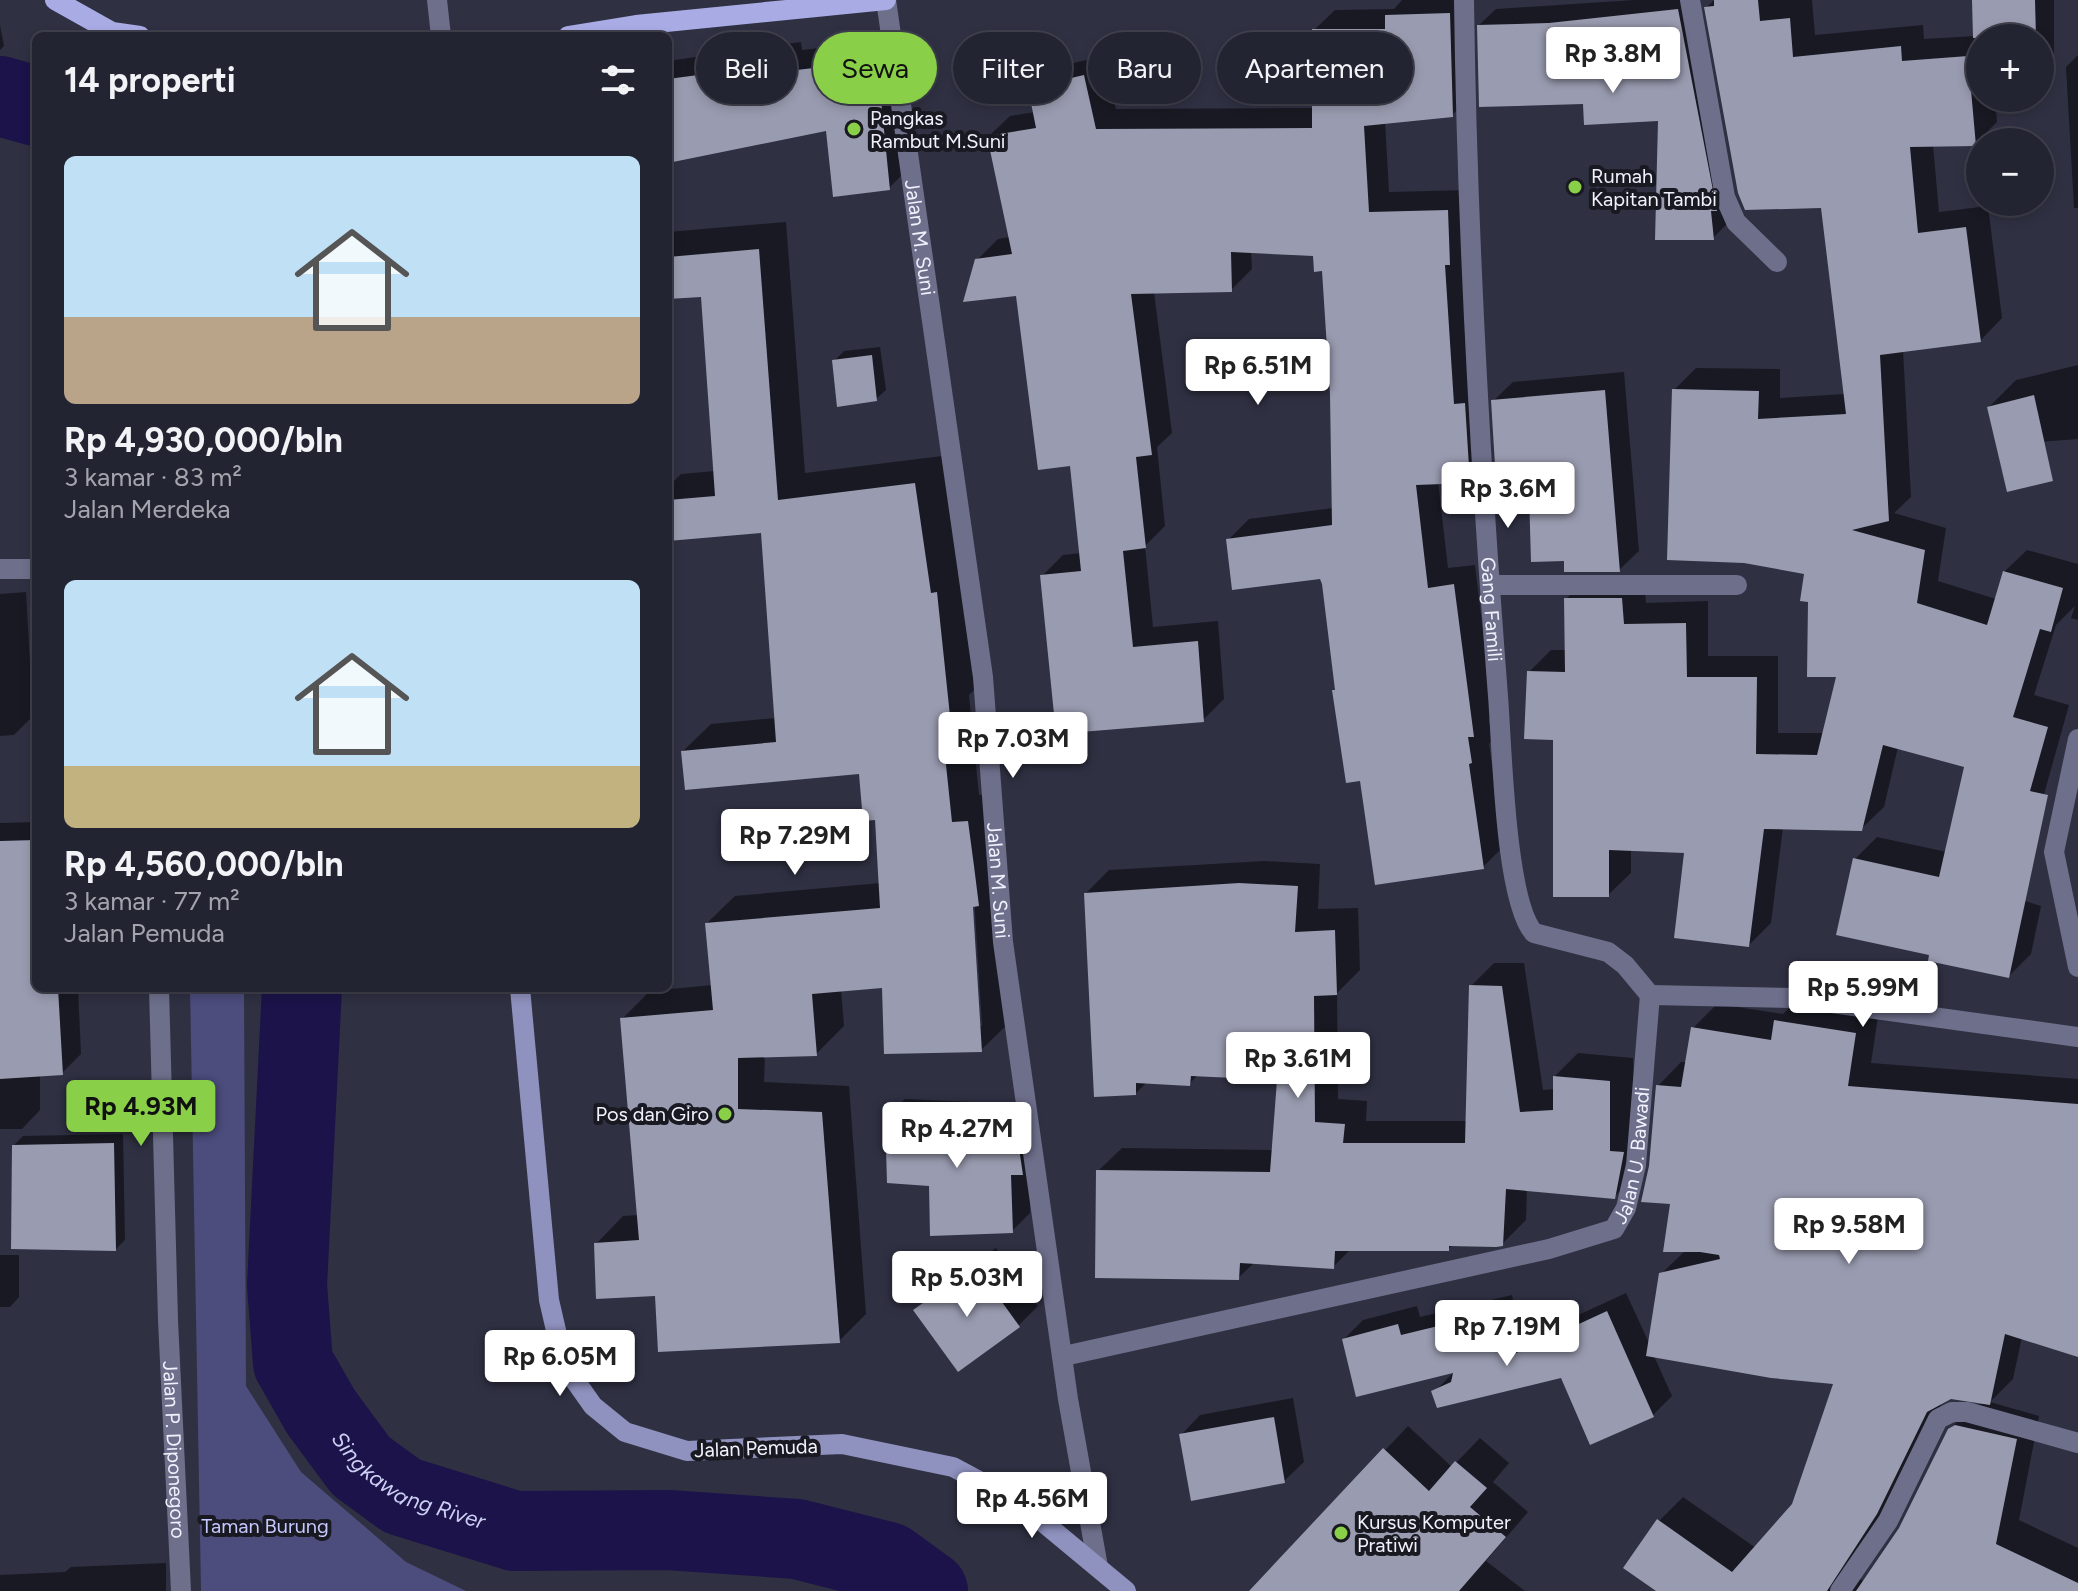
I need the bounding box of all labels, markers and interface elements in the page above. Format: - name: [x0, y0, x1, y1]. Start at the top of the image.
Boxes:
- map controls: [1966, 24, 2054, 216]
- button: +: [1966, 24, 2054, 112]
- pin: Rp 3.8M: [1539, 27, 1687, 95]
- chip: Beli: [696, 32, 797, 104]
- chip: Sewa: [813, 32, 937, 104]
- chip: Filter: [953, 32, 1072, 104]
- chip: Baru: [1088, 32, 1201, 104]
- chip: Apartemen: [1217, 32, 1413, 104]
- text: Rp 3.8M: [1564, 37, 1662, 69]
- icon: filters: [596, 58, 640, 102]
- text: 14 properti: [64, 60, 236, 101]
- place label: Pangkas Rambut M.Suni: [870, 106, 1005, 153]
- marker: Pangkas Rambut M.Suni: [845, 120, 863, 138]
- button: −: [1966, 128, 2054, 216]
- place label: Rumah Kapitan Tambi: [1591, 164, 1717, 211]
- street label: Jalan M. Suni: [900, 178, 940, 297]
- marker: Rumah Kapitan Tambi: [1566, 178, 1584, 196]
- icon: home: [280, 208, 424, 352]
- pin: Rp 6.51M: [1175, 339, 1341, 407]
- text: Rp 6.51M: [1204, 349, 1312, 381]
- text: Rp 4,930,000/bln: [64, 420, 343, 461]
- text: 3 kamar · 83 m²: [64, 461, 242, 493]
- pin: Rp 3.6M: [1434, 462, 1582, 530]
- text: Rp 3.6M: [1460, 472, 1556, 504]
- text: Jalan Merdeka: [64, 493, 231, 525]
- street label: Gang Famili: [1476, 556, 1507, 662]
- icon: home: [280, 632, 424, 776]
- pin: Rp 7.03M: [930, 712, 1096, 780]
- text: Rp 7.03M: [956, 722, 1070, 754]
- pin: Rp 7.29M: [712, 809, 878, 877]
- text: Rp 7.29M: [739, 819, 851, 851]
- street label: Jalan M. Suni: [982, 821, 1015, 940]
- text: Rp 4,560,000/bln: [64, 844, 344, 885]
- text: 3 kamar · 77 m²: [64, 885, 240, 917]
- text: Jalan Pemuda: [64, 917, 225, 949]
- pin: Rp 5.99M: [1780, 961, 1946, 1029]
- text: Rp 5.99M: [1807, 971, 1919, 1003]
- pin: Rp 3.61M: [1215, 1032, 1381, 1100]
- text: Rp 3.61M: [1244, 1042, 1352, 1074]
- pin: Rp 4.93M: [58, 1080, 224, 1148]
- street label: Jalan U. Bawadi: [1608, 1086, 1654, 1228]
- text: Rp 4.93M: [84, 1090, 198, 1122]
- place label: Pos dan Giro: [596, 1102, 709, 1126]
- pin: Rp 4.27M: [874, 1102, 1040, 1170]
- marker: Pos dan Giro: [716, 1105, 734, 1123]
- text: Rp 4.27M: [900, 1112, 1014, 1144]
- pin: Rp 9.58M: [1766, 1198, 1932, 1266]
- text: Rp 9.58M: [1792, 1208, 1906, 1240]
- pin: Rp 5.03M: [884, 1251, 1050, 1319]
- text: Rp 5.03M: [910, 1261, 1024, 1293]
- pin: Rp 7.19M: [1424, 1300, 1590, 1368]
- text: Rp 7.19M: [1453, 1310, 1561, 1342]
- pin: Rp 6.05M: [477, 1330, 643, 1398]
- text: Rp 6.05M: [503, 1340, 617, 1372]
- street label: Jalan P. Diponegoro: [158, 1360, 190, 1539]
- water label: Singkawang River: [326, 1426, 490, 1535]
- street label: Jalan Pemuda: [694, 1434, 818, 1462]
- pin: Rp 4.56M: [949, 1472, 1115, 1540]
- text: Rp 4.56M: [975, 1482, 1089, 1514]
- place label: Kursus Komputer Pratiwi: [1357, 1510, 1511, 1557]
- park label: Taman Burung: [201, 1514, 329, 1538]
- marker: Kursus Komputer Pratiwi: [1332, 1524, 1350, 1542]

